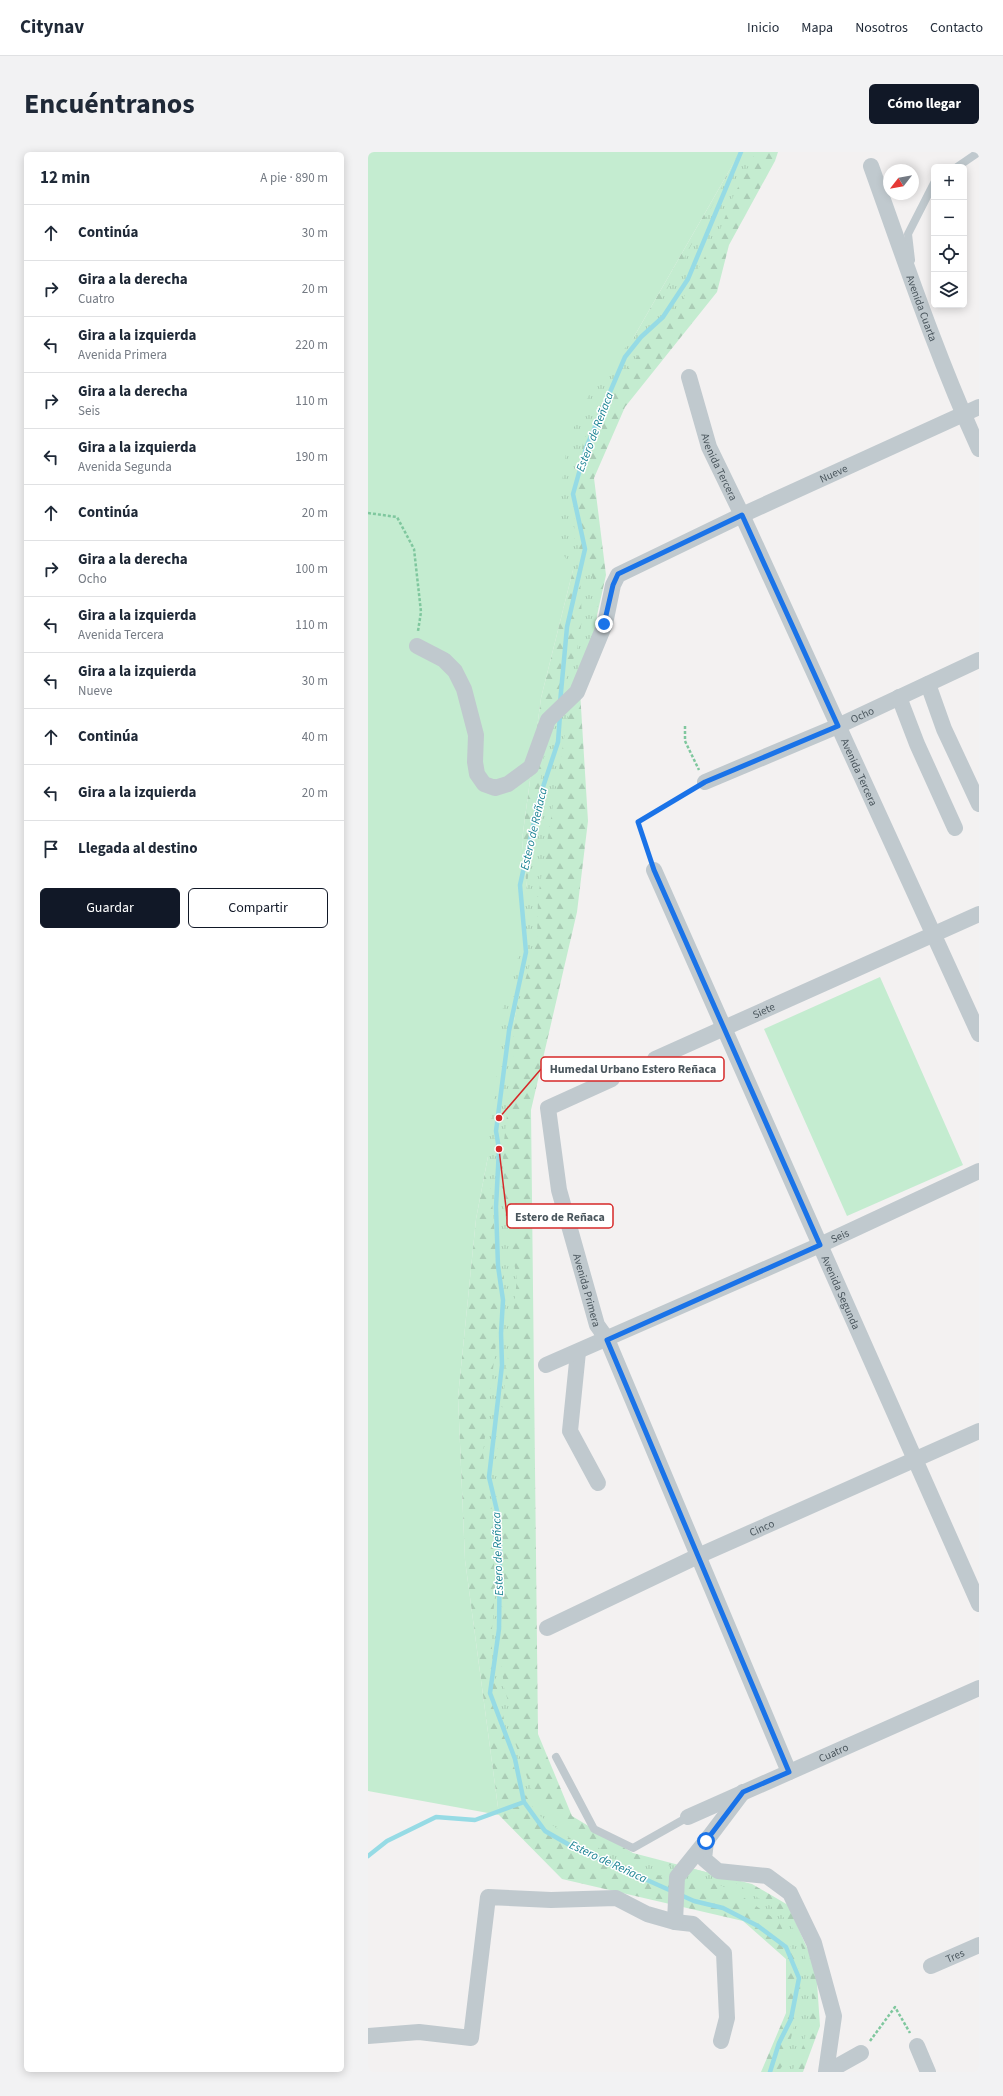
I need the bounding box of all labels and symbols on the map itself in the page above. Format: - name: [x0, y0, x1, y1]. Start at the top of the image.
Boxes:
- north arrow: [883, 164, 919, 200]
- street label: Avenida Cuarta: [903, 273, 941, 343]
- water label: Estero de Reñaca: [572, 389, 618, 474]
- street label: Avenida Tercera: [698, 431, 741, 503]
- street label: Nueve: [817, 460, 850, 486]
- route end: [595, 615, 613, 633]
- street label: Ocho: [848, 703, 876, 727]
- street label: Avenida Tercera: [837, 736, 881, 808]
- water label: Estero de Reñaca: [516, 786, 552, 872]
- street label: Siete: [750, 999, 778, 1022]
- callout: Humedal Urbano Estero Reñaca: [541, 1057, 724, 1081]
- text: Humedal Urbano Estero Reñaca: [550, 1061, 716, 1078]
- callout: Estero de Reñaca: [507, 1204, 613, 1228]
- text: Estero de Reñaca: [515, 1209, 605, 1226]
- street label: Seis: [828, 1225, 852, 1247]
- street label: Avenida Primera: [570, 1252, 605, 1329]
- street label: Avenida Segunda: [818, 1253, 864, 1332]
- water label: Estero de Reñaca: [488, 1511, 508, 1596]
- street label: Cinco: [747, 1516, 777, 1540]
- street label: Cuatro: [816, 1739, 851, 1766]
- route start: [697, 1832, 715, 1850]
- water label: Estero de Reñaca: [566, 1837, 650, 1888]
- street label: Tres: [943, 1945, 967, 1966]

